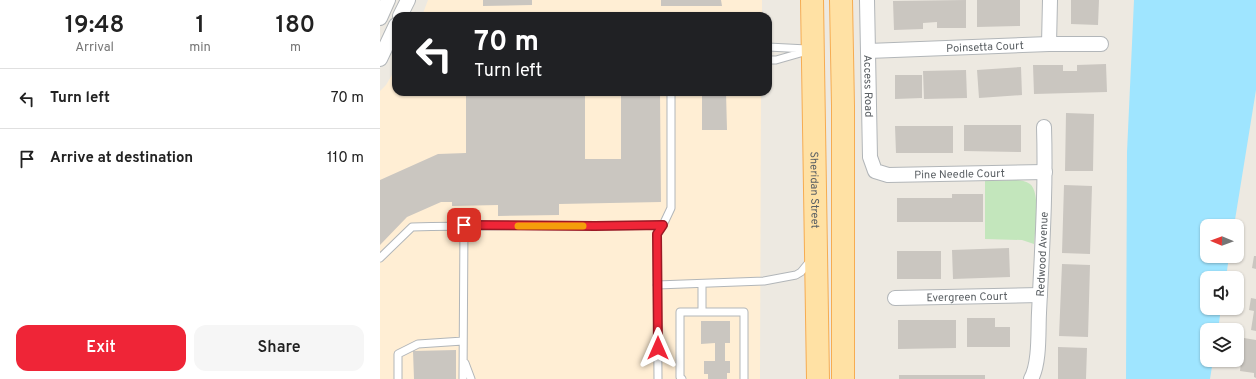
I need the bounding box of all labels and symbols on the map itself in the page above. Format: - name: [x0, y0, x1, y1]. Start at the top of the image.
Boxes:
- street label: Poinsetta Court: [946, 39, 1024, 56]
- street label: Access Road: [860, 54, 875, 118]
- street label: Sheridan Street: [806, 151, 822, 229]
- street label: Pine Needle Court: [914, 167, 1005, 182]
- pin: [447, 208, 481, 242]
- street label: Redwood Avenue: [1034, 211, 1052, 297]
- north arrow: [1200, 219, 1244, 263]
- street label: Evergreen Court: [926, 290, 1008, 305]
- position arrow: [637, 327, 679, 369]

